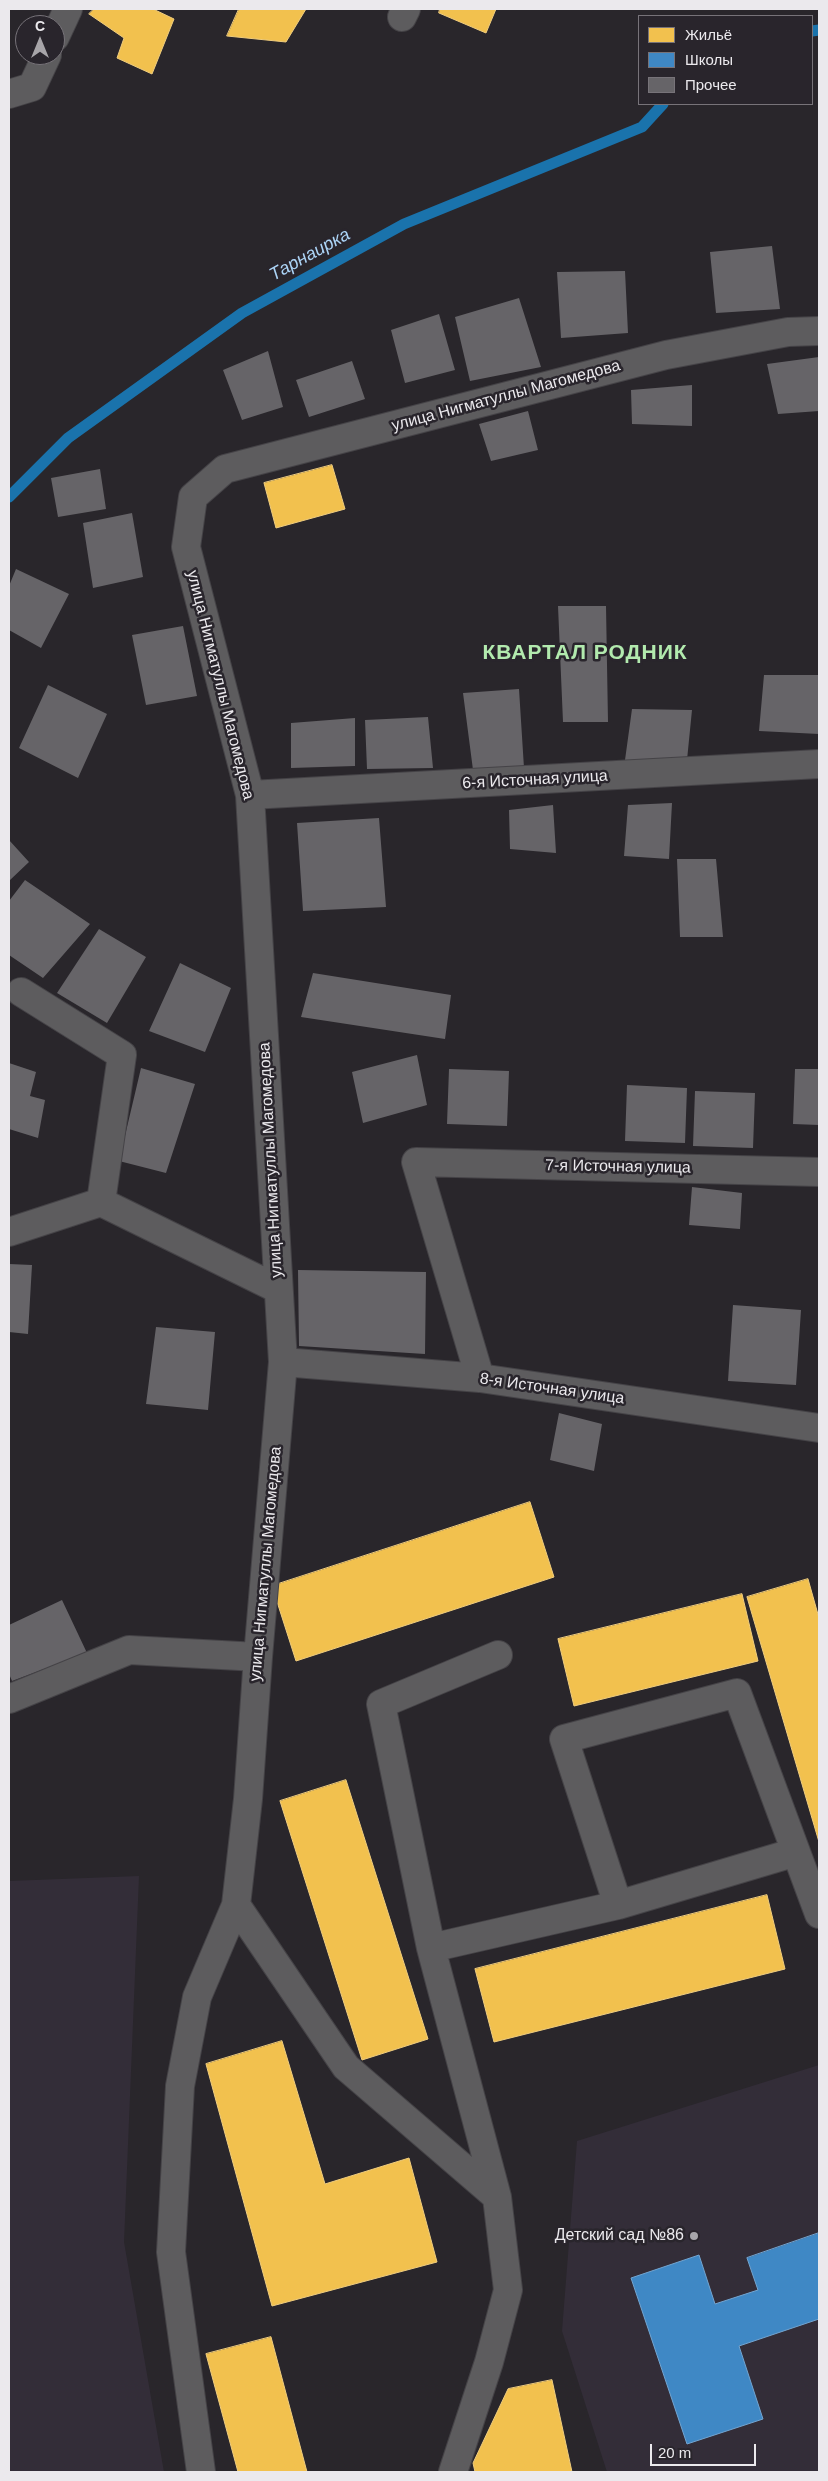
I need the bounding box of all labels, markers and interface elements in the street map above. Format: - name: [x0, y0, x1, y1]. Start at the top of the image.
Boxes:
- north arrow: [15, 15, 65, 65]
- legend: [638, 15, 813, 105]
- text: С: [35, 18, 45, 34]
- text: Жильё: [685, 26, 732, 43]
- text: Школы: [685, 51, 733, 68]
- text: Прочее: [685, 76, 737, 93]
- water label: Тарнаирка: [266, 224, 354, 286]
- street label: улица Нигматуллы Магомедова: [390, 356, 622, 436]
- street label: улица Нигматуллы Магомедова: [182, 568, 258, 802]
- district label: КВАРТАЛ РОДНИК: [481, 640, 689, 666]
- street label: 6-я Источная улица: [462, 767, 608, 793]
- street label: улица Нигматуллы Магомедова: [255, 1042, 287, 1278]
- street label: 7-я Источная улица: [545, 1156, 691, 1178]
- street label: 8-я Источная улица: [479, 1369, 625, 1409]
- street label: улица Нигматуллы Магомедова: [246, 1446, 286, 1682]
- place label: Детский сад №86: [555, 2226, 684, 2246]
- marker: Детский сад №86: [688, 2230, 700, 2242]
- scale bar: [653, 2434, 759, 2466]
- text: 20 m: [658, 2444, 691, 2461]

